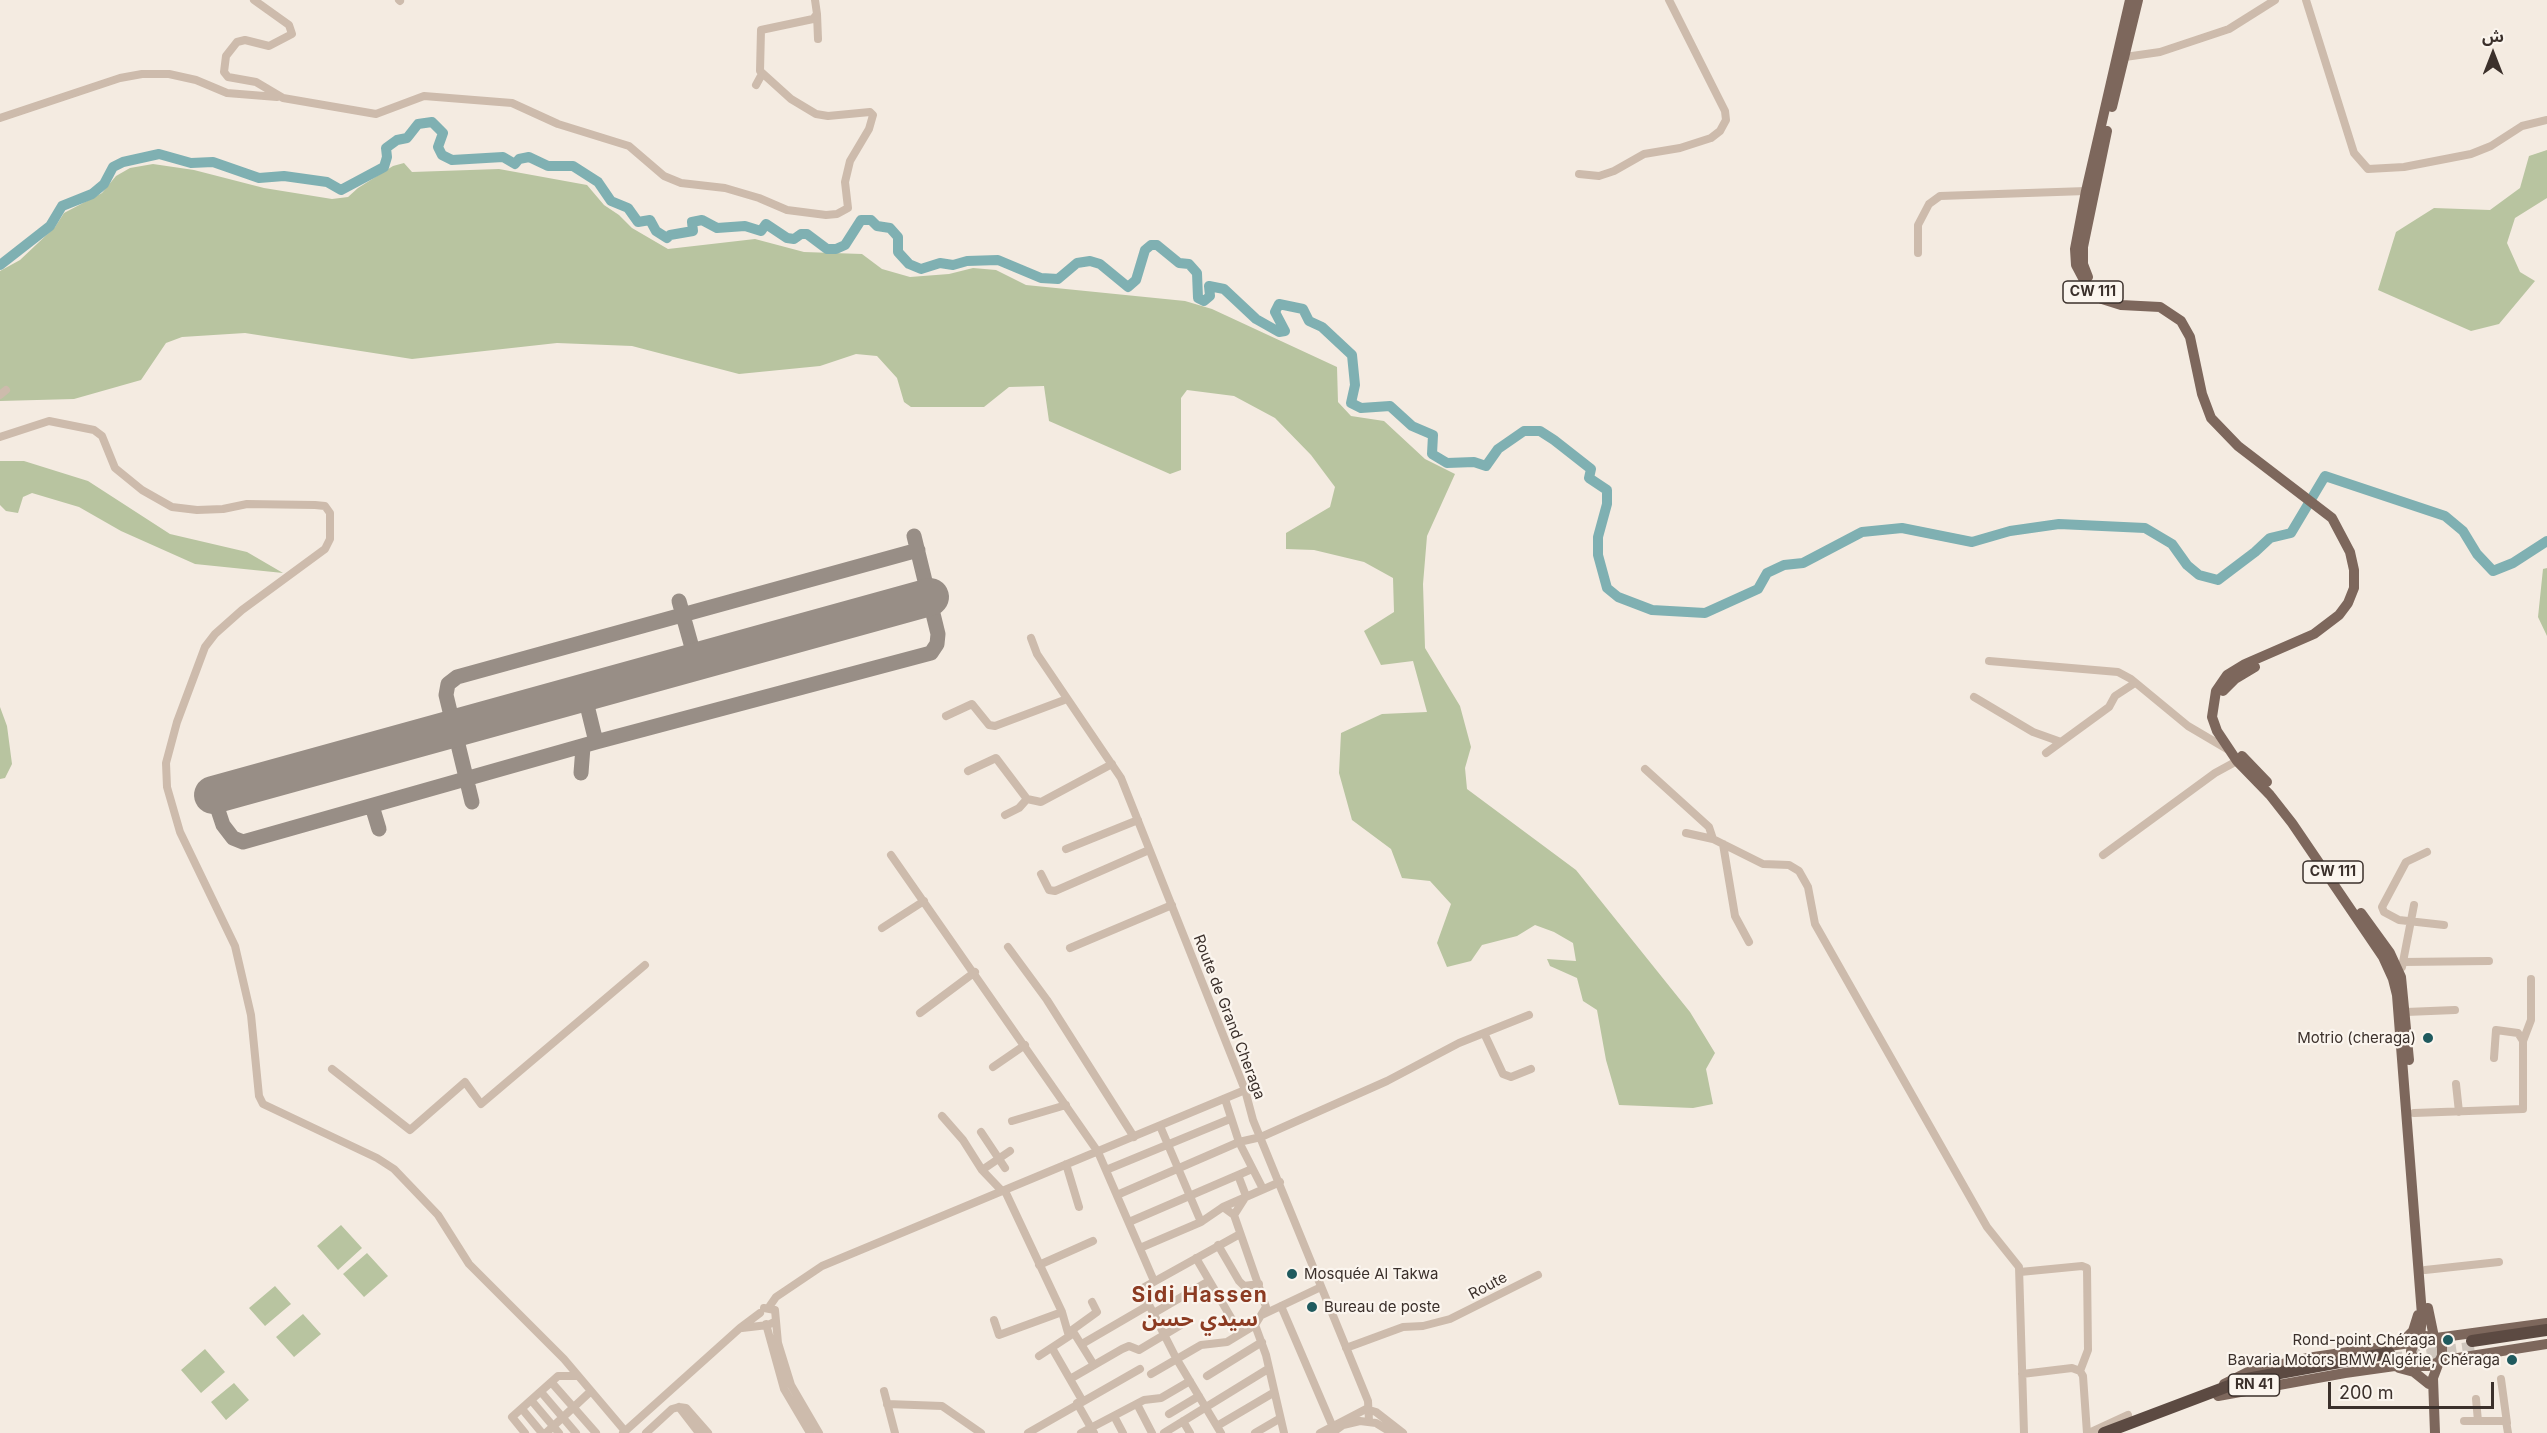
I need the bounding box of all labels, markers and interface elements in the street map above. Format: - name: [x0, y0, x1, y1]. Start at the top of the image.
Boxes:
- north arrow: [2463, 24, 2523, 84]
- text: ش: [2482, 26, 2504, 46]
- road number: CW 111: [2063, 281, 2123, 303]
- road number: CW 111: [2303, 861, 2363, 883]
- street label: Route de Grand Cheraga: [1189, 932, 1269, 1102]
- place label: Motrio (cheraga): [2297, 1029, 2416, 1047]
- marker: Motrio (cheraga): [2421, 1031, 2435, 1045]
- place label: Mosquée Al Takwa: [1304, 1265, 1438, 1283]
- marker: Mosquée Al Takwa: [1285, 1267, 1299, 1281]
- street label: Route: [1466, 1268, 1510, 1304]
- district label: Sidi Hassen سيدي حسن: [1132, 1283, 1268, 1333]
- place label: Bureau de poste: [1324, 1298, 1440, 1316]
- marker: Bureau de poste: [1305, 1300, 1319, 1314]
- place label: Rond-point Chéraga: [2293, 1331, 2436, 1349]
- marker: Rond-point Chéraga: [2441, 1333, 2455, 1347]
- place label: Bavaria Motors BMW Algérie, Chéraga: [2228, 1351, 2500, 1369]
- marker: Bavaria Motors BMW Algérie, Chéraga: [2505, 1353, 2519, 1367]
- scale bar: [2331, 1370, 2498, 1408]
- road number: RN 41: [2228, 1374, 2280, 1396]
- text: 200 m: [2339, 1382, 2394, 1403]

